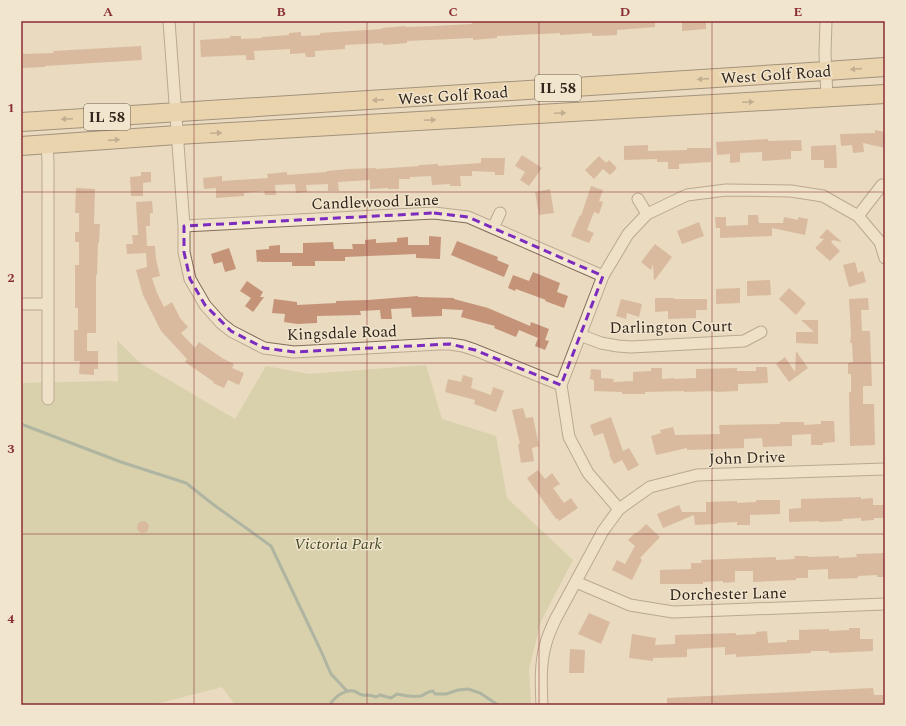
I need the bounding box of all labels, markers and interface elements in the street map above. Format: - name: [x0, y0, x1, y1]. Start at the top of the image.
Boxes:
- text: A: [103, 2, 113, 22]
- text: B: [276, 2, 286, 22]
- text: C: [448, 2, 458, 22]
- text: D: [620, 2, 630, 22]
- text: E: [794, 2, 803, 22]
- street label: West Golf Road: [720, 59, 832, 91]
- one-way arrow: [849, 66, 862, 72]
- road number: IL 58: [535, 75, 581, 101]
- one-way arrow: [697, 76, 709, 83]
- street label: West Golf Road: [397, 80, 509, 112]
- one-way arrow: [372, 96, 384, 103]
- text: 1: [7, 98, 15, 118]
- one-way arrow: [742, 99, 755, 105]
- road number: IL 58: [84, 104, 130, 130]
- one-way arrow: [554, 109, 566, 116]
- one-way arrow: [61, 116, 73, 123]
- one-way arrow: [424, 117, 436, 124]
- one-way arrow: [210, 129, 222, 136]
- one-way arrow: [108, 136, 120, 143]
- street label: Candlewood Lane: [311, 188, 439, 216]
- text: 2: [7, 268, 15, 288]
- street label: Darlington Court: [609, 314, 733, 340]
- street label: Kingsdale Road: [287, 319, 398, 347]
- text: 3: [7, 439, 15, 459]
- street label: John Drive: [708, 445, 786, 471]
- park label: Victoria Park: [294, 532, 382, 556]
- street label: Dorchester Lane: [669, 581, 787, 607]
- text: 4: [7, 609, 15, 629]

